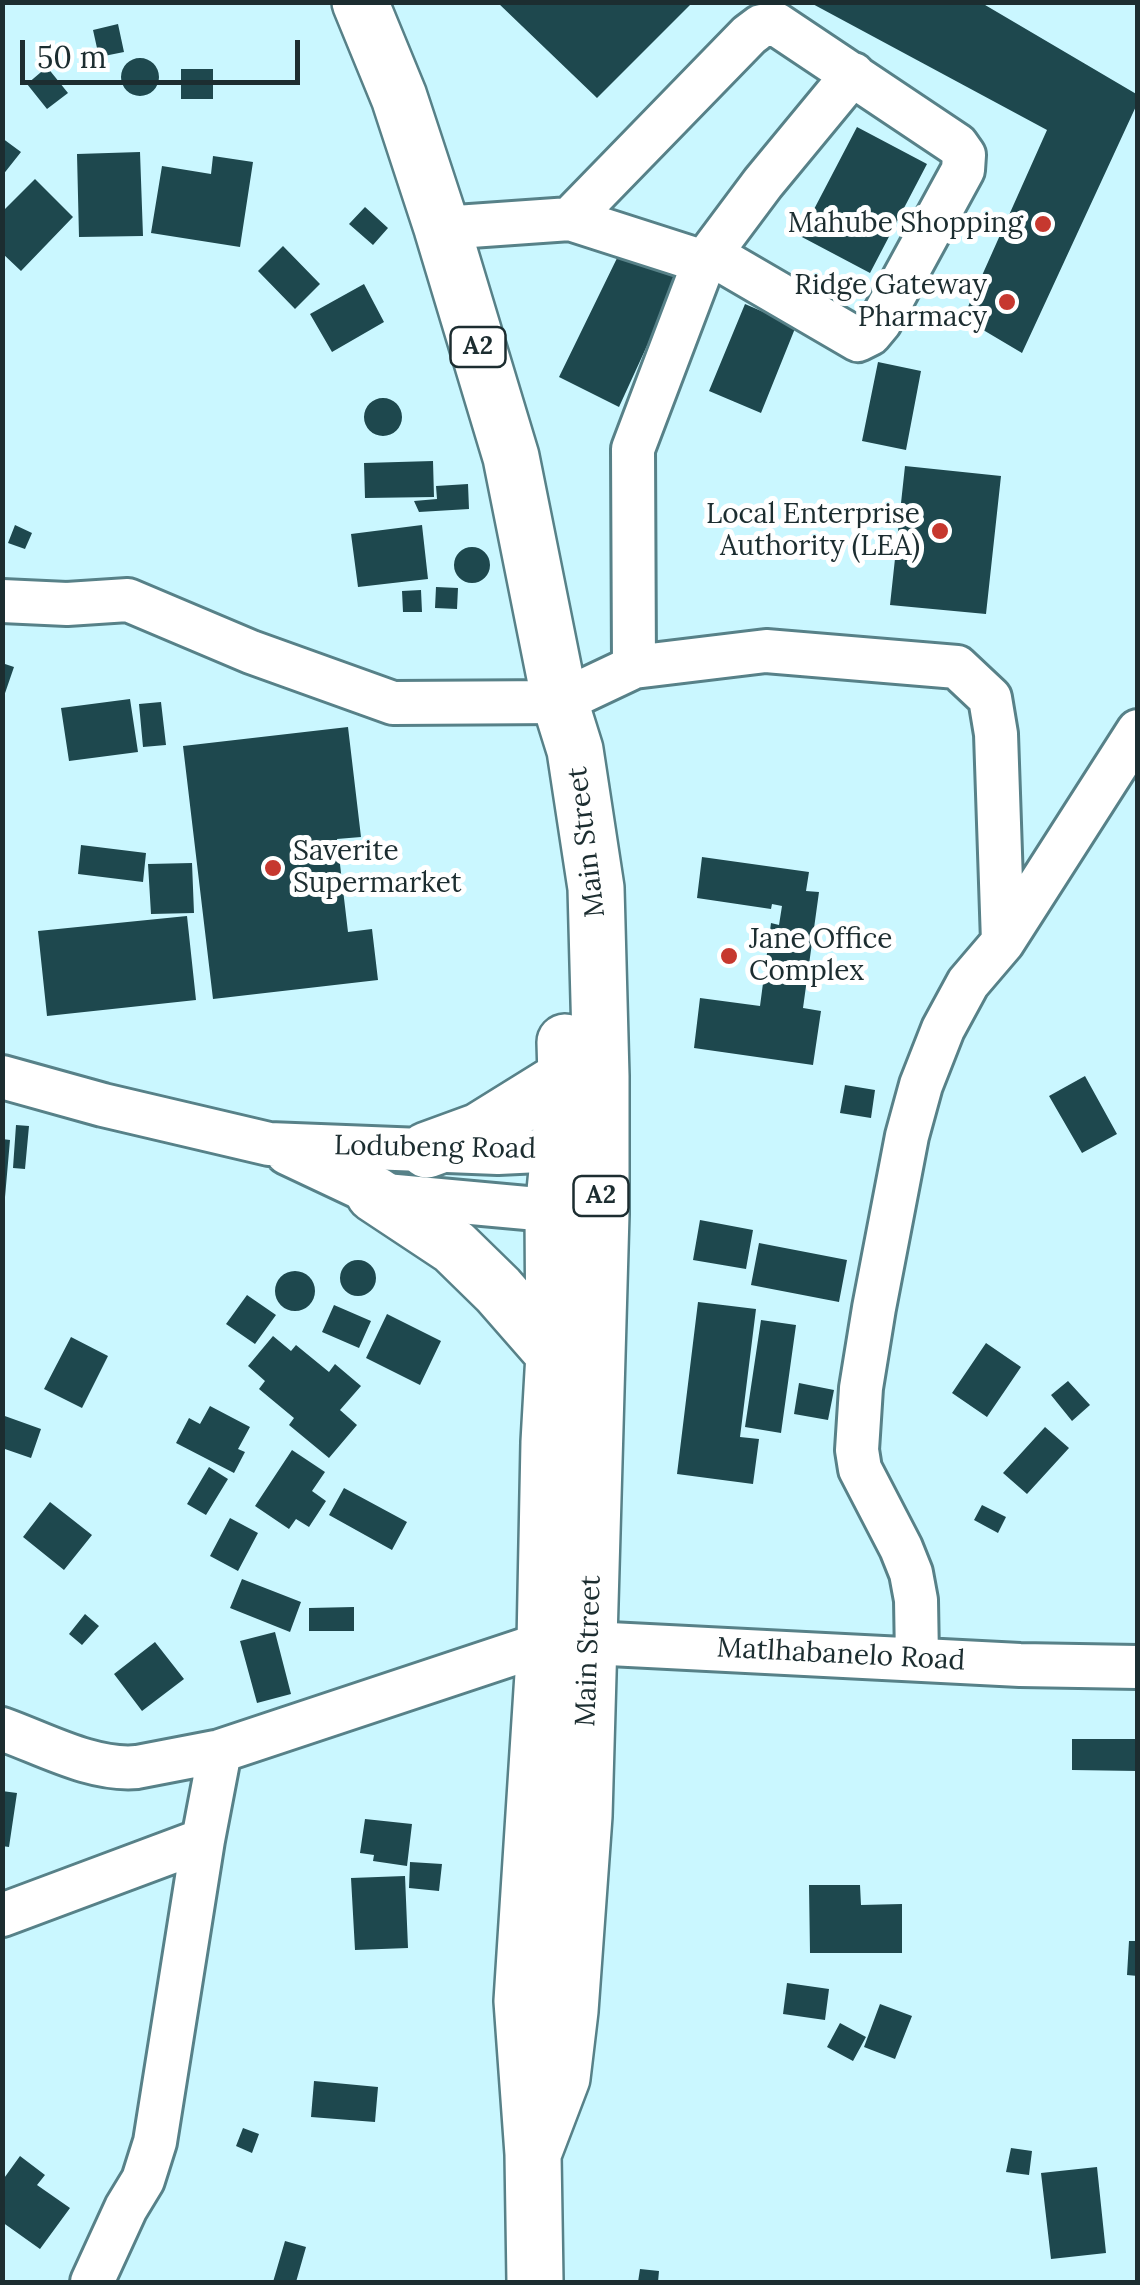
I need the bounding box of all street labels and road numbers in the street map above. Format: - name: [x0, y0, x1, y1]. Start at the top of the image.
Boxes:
- road number: A2: [450, 327, 506, 367]
- street label: Main Street: [561, 765, 613, 919]
- street label: Lodubeng Road: [334, 1129, 536, 1167]
- road number: A2: [574, 1176, 628, 1216]
- street label: Main Street: [570, 1575, 608, 1727]
- street label: Matlhabanelo Road: [716, 1632, 966, 1678]

